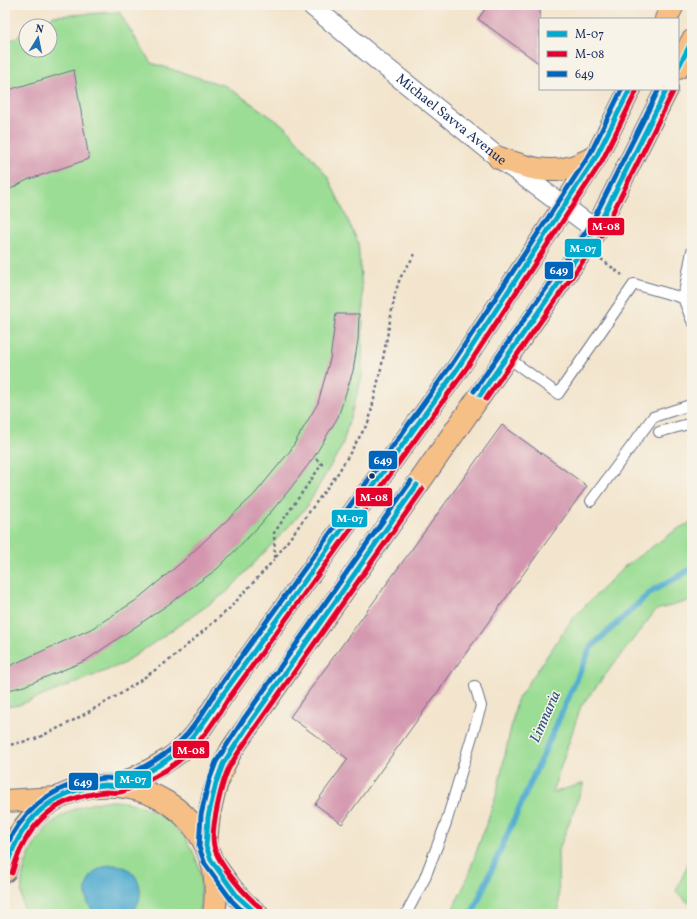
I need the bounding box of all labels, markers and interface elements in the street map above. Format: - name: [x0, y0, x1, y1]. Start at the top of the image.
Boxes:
- north arrow: [18, 18, 58, 58]
- legend: [539, 18, 679, 90]
- text: N: [34, 22, 45, 38]
- text: M-07: [575, 27, 604, 43]
- text: M-08: [575, 47, 604, 63]
- text: 649: [575, 67, 594, 83]
- street label: Michael Savva Avenue: [392, 69, 511, 170]
- line badge: M-08: [587, 217, 625, 236]
- text: M-08: [592, 220, 620, 235]
- line badge: M-07: [564, 238, 602, 258]
- text: M-07: [569, 242, 597, 257]
- line badge: 649: [544, 261, 574, 280]
- text: 649: [550, 264, 568, 279]
- line badge: 649: [368, 450, 398, 470]
- text: 649: [374, 454, 392, 469]
- unlabelled marker: [367, 471, 377, 481]
- line badge: M-08: [355, 487, 393, 507]
- text: M-08: [360, 491, 388, 506]
- line badge: M-07: [331, 509, 368, 528]
- text: M-07: [336, 512, 364, 527]
- water label: Limnaria: [525, 688, 567, 746]
- line badge: M-08: [172, 740, 210, 759]
- text: M-08: [177, 744, 205, 759]
- line badge: M-07: [114, 770, 152, 789]
- line badge: 649: [68, 772, 99, 791]
- text: M-07: [119, 773, 147, 788]
- text: 649: [74, 776, 92, 791]

